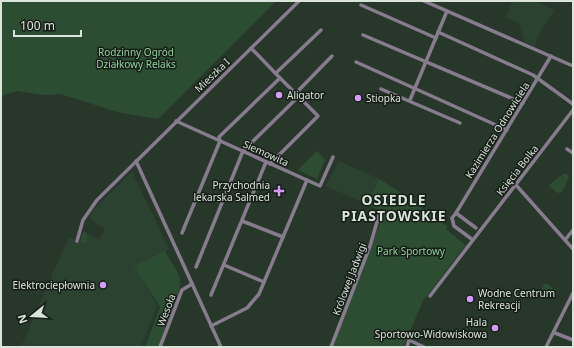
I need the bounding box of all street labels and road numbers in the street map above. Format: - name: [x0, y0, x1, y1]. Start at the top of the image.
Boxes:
- street label: Mieszka I: [191, 55, 233, 95]
- street label: Kazimierza Odnowiciela: [462, 79, 532, 181]
- street label: Siemowita: [241, 137, 291, 169]
- street label: Księcia Bolka: [493, 142, 541, 198]
- street label: Królowej Jadwigi: [329, 241, 369, 317]
- street label: Wesoła: [153, 292, 179, 328]

